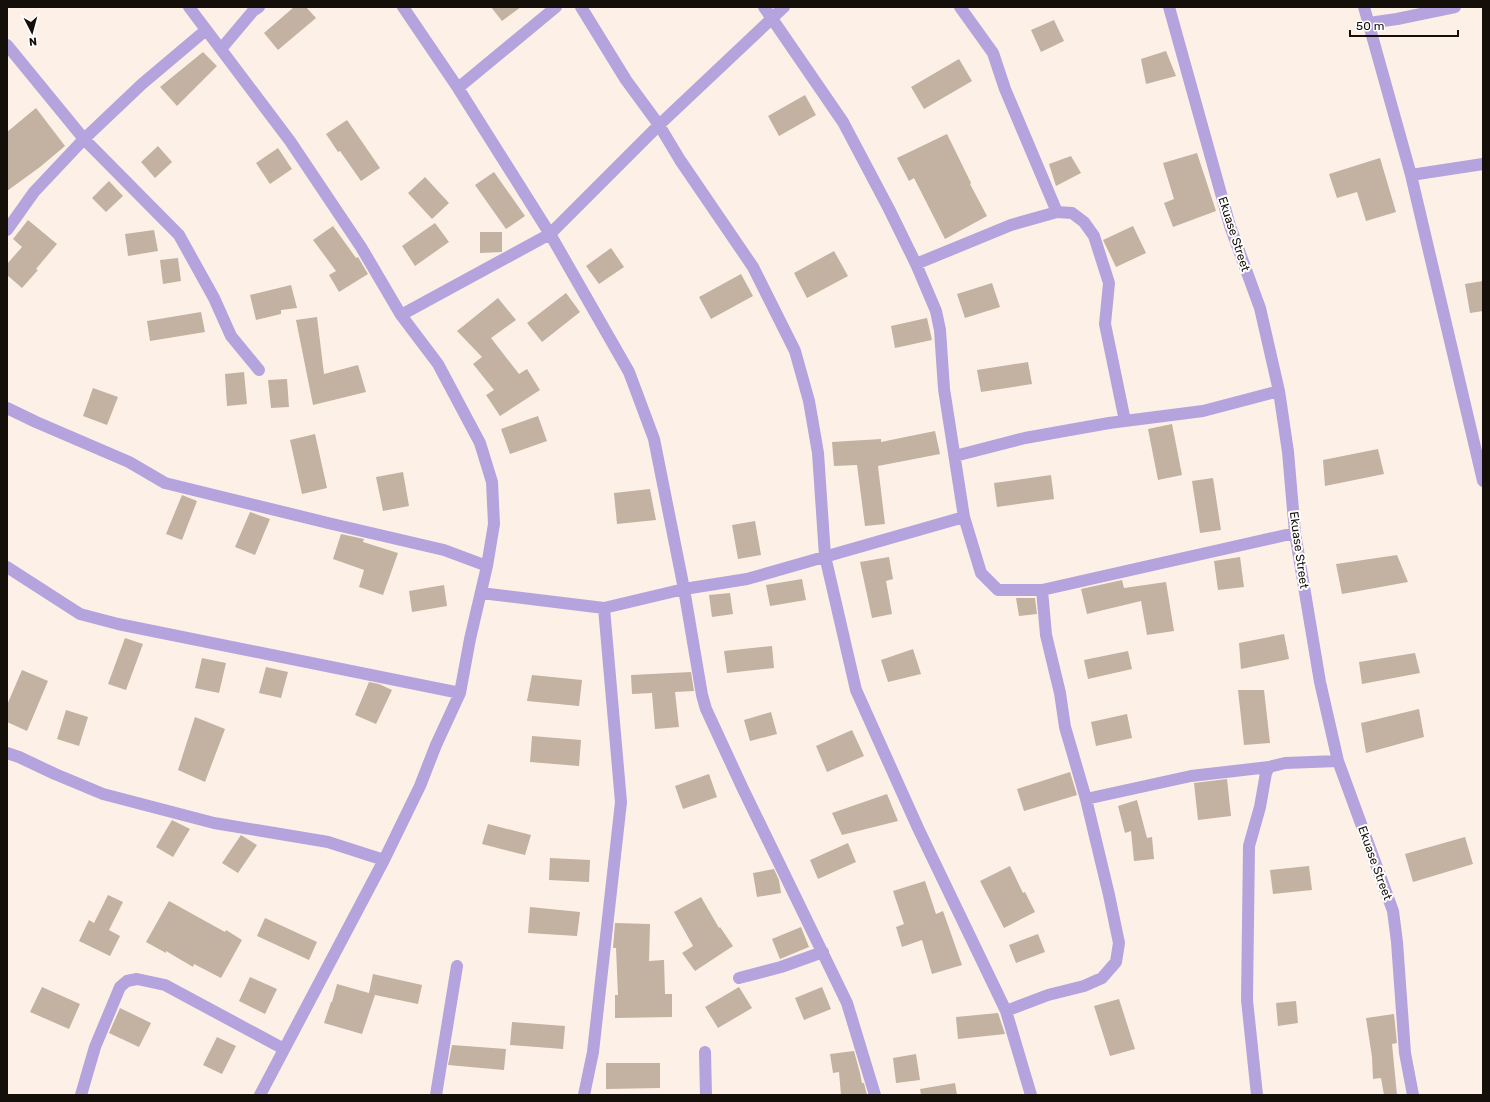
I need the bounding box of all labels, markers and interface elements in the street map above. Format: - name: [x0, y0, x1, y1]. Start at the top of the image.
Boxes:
- north arrow: [12, 12, 52, 52]
- scale bar: [1350, 12, 1458, 38]
- text: 50 m: [1356, 19, 1384, 33]
- text: N: [28, 35, 38, 48]
- street label: Ekuase Street: [1215, 195, 1253, 273]
- street label: Ekuase Street: [1287, 511, 1311, 590]
- street label: Ekuase Street: [1355, 824, 1395, 902]

